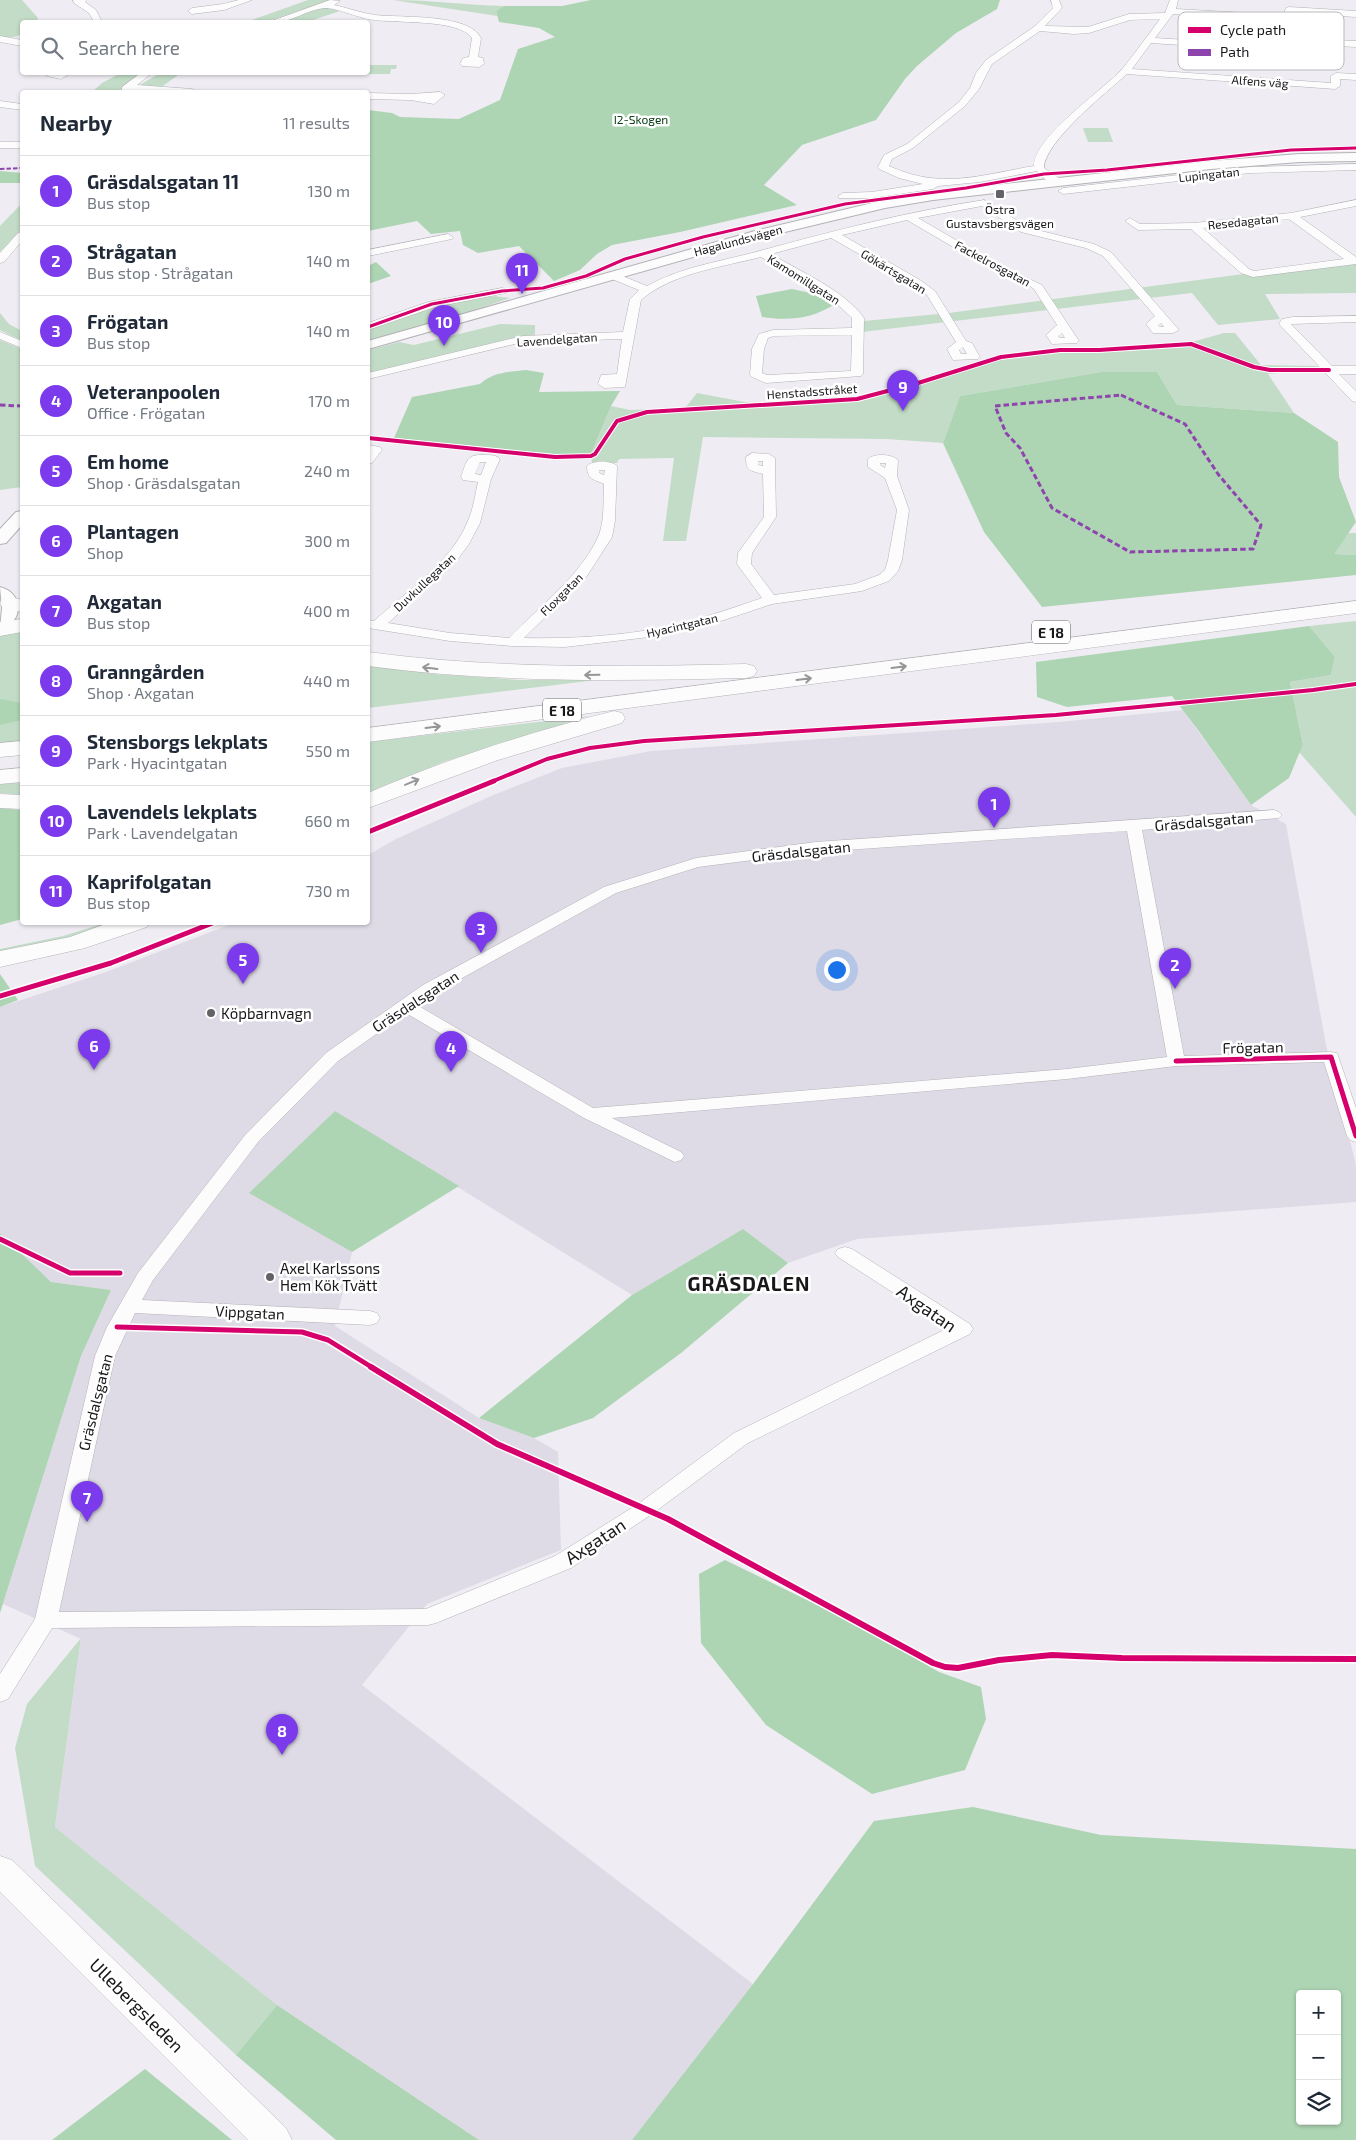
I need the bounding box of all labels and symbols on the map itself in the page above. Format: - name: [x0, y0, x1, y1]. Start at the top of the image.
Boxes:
- legend: [1178, 12, 1344, 70]
- text: Cycle path: [1220, 21, 1286, 38]
- text: Path: [1220, 43, 1249, 60]
- street label: Alfens väg: [1231, 72, 1289, 90]
- park label: I2-Skogen: [614, 112, 668, 126]
- street label: Lupingatan: [1178, 164, 1240, 184]
- marker: Östra Gustavsbergsvägen: [994, 188, 1006, 200]
- place label: Östra Gustavsbergsvägen: [946, 202, 1054, 230]
- street label: Resedagatan: [1207, 210, 1279, 232]
- street label: Hagalundsvägen: [692, 221, 784, 259]
- street label: Fackelrosgatan: [953, 237, 1033, 289]
- street label: Gökärtsgatan: [859, 246, 929, 296]
- street label: Kamomillgatan: [765, 251, 843, 307]
- pin: 11: [506, 253, 538, 294]
- pin: 10: [428, 305, 460, 346]
- street label: Lavendelgatan: [516, 329, 598, 349]
- pin: 9: [887, 370, 919, 411]
- street label: Henstadsstråket: [766, 381, 858, 401]
- street label: Duvkullegatan: [390, 550, 458, 614]
- street label: Floxgatan: [537, 570, 585, 618]
- street label: Hyacintgatan: [645, 610, 719, 640]
- road number: E 18: [1032, 620, 1070, 644]
- one-way arrow: [891, 662, 907, 672]
- one-way arrow: [422, 663, 438, 673]
- one-way arrow: [584, 670, 600, 680]
- one-way arrow: [795, 674, 811, 684]
- road number: E 18: [543, 698, 581, 722]
- one-way arrow: [425, 722, 441, 732]
- one-way arrow: [404, 777, 419, 787]
- pin: 1: [978, 787, 1010, 828]
- street label: Gräsdalsgatan: [1154, 808, 1254, 834]
- street label: Gräsdalsgatan: [751, 837, 851, 865]
- pin: 3: [465, 912, 497, 953]
- pin: 5: [227, 943, 259, 984]
- pin: 2: [1159, 948, 1191, 989]
- your location: [824, 957, 850, 983]
- street label: Gräsdalsgatan: [368, 966, 462, 1036]
- place label: Köpbarnvagn: [221, 1004, 312, 1022]
- marker: Köpbarnvagn: [205, 1007, 217, 1019]
- pin: 6: [78, 1029, 110, 1070]
- pin: 4: [435, 1031, 467, 1072]
- street label: Frögatan: [1222, 1037, 1284, 1057]
- place label: Axel Karlssons Hem Kök Tvätt: [280, 1259, 380, 1294]
- marker: Axel Karlssons Hem Kök Tvätt: [264, 1271, 276, 1283]
- district label: GRÄSDALEN: [688, 1271, 811, 1295]
- street label: Axgatan: [893, 1280, 961, 1336]
- street label: Vippgatan: [215, 1301, 285, 1323]
- street label: Gräsdalsgatan: [74, 1352, 116, 1452]
- pin: 7: [71, 1481, 103, 1522]
- street label: Axgatan: [561, 1513, 629, 1569]
- pin: 8: [266, 1714, 298, 1755]
- street label: Ullebergsleden: [85, 1953, 189, 2057]

